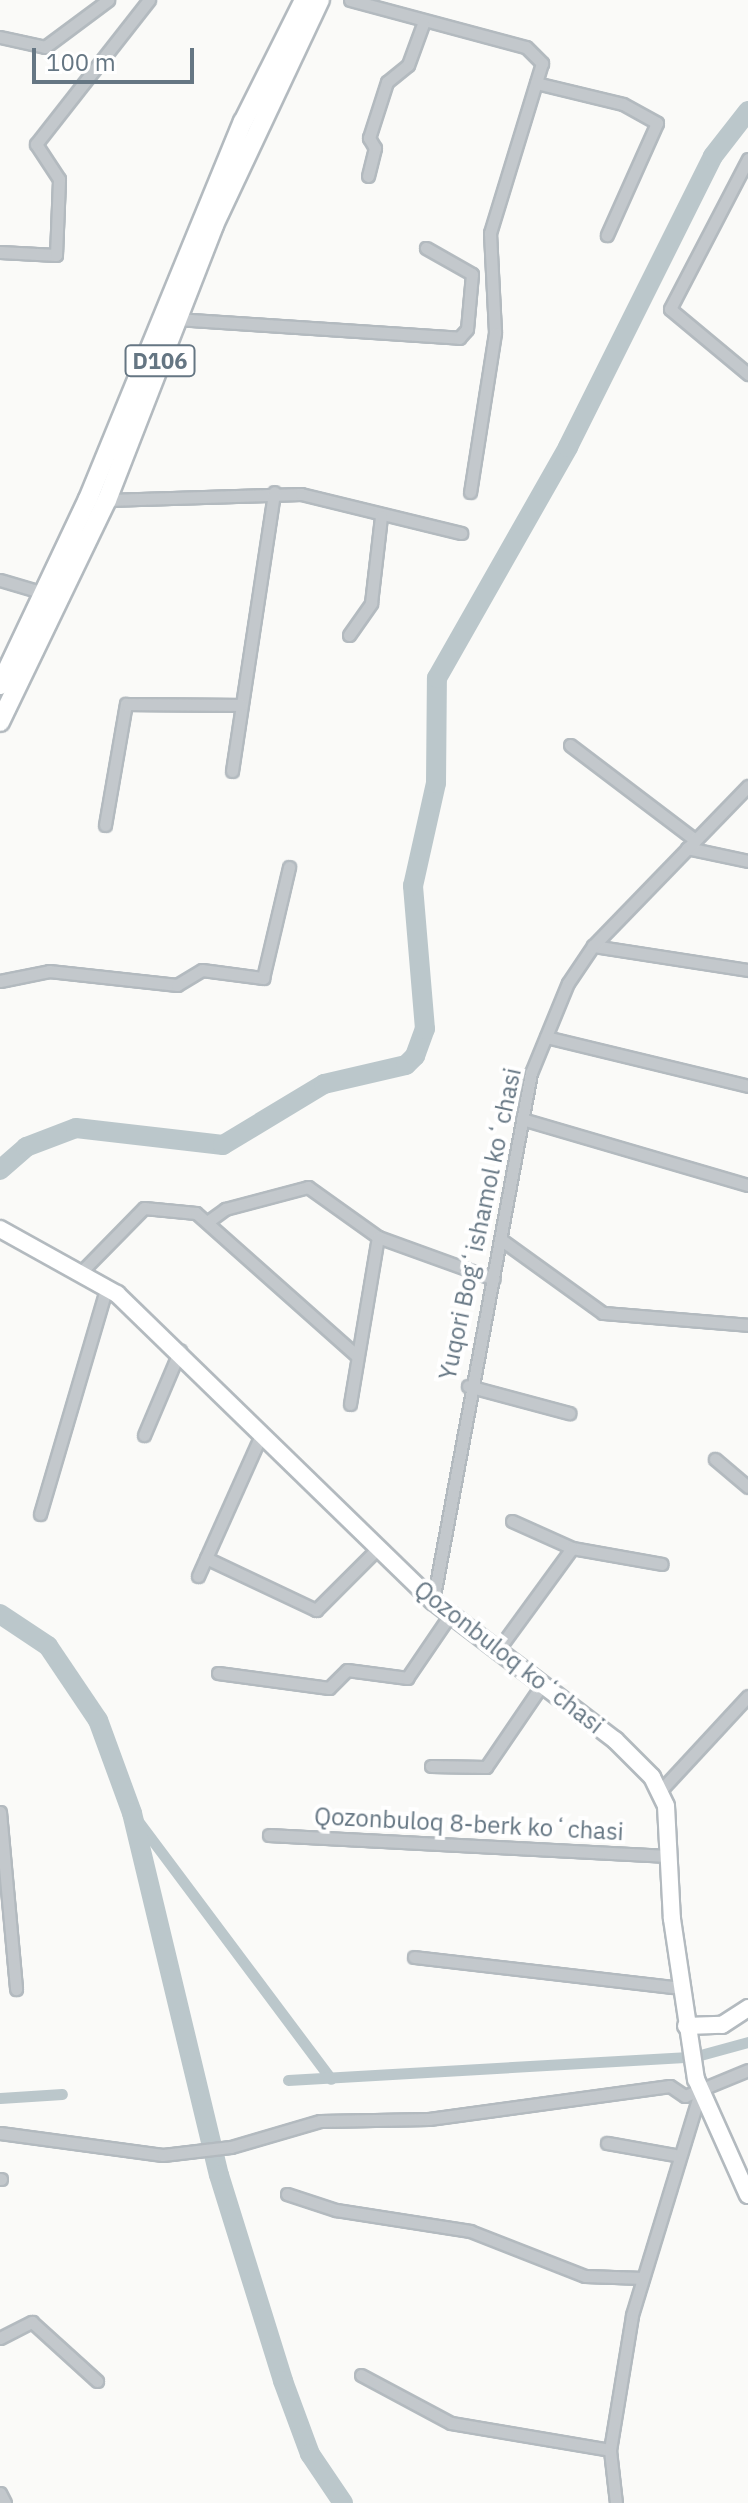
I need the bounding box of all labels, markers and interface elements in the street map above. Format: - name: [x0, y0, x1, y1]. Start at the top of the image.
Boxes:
- scale bar: [36, 32, 198, 82]
- text: 100 m: [46, 46, 116, 78]
- road number: D106: [124, 343, 196, 379]
- street label: Yuqori Bogʻishamol koʻchasi: [433, 1065, 527, 1383]
- street label: Qozonbuloq koʻchasi: [409, 1574, 609, 1740]
- street label: Qozonbuloq 8-berk koʻchasi: [314, 1802, 624, 1846]

